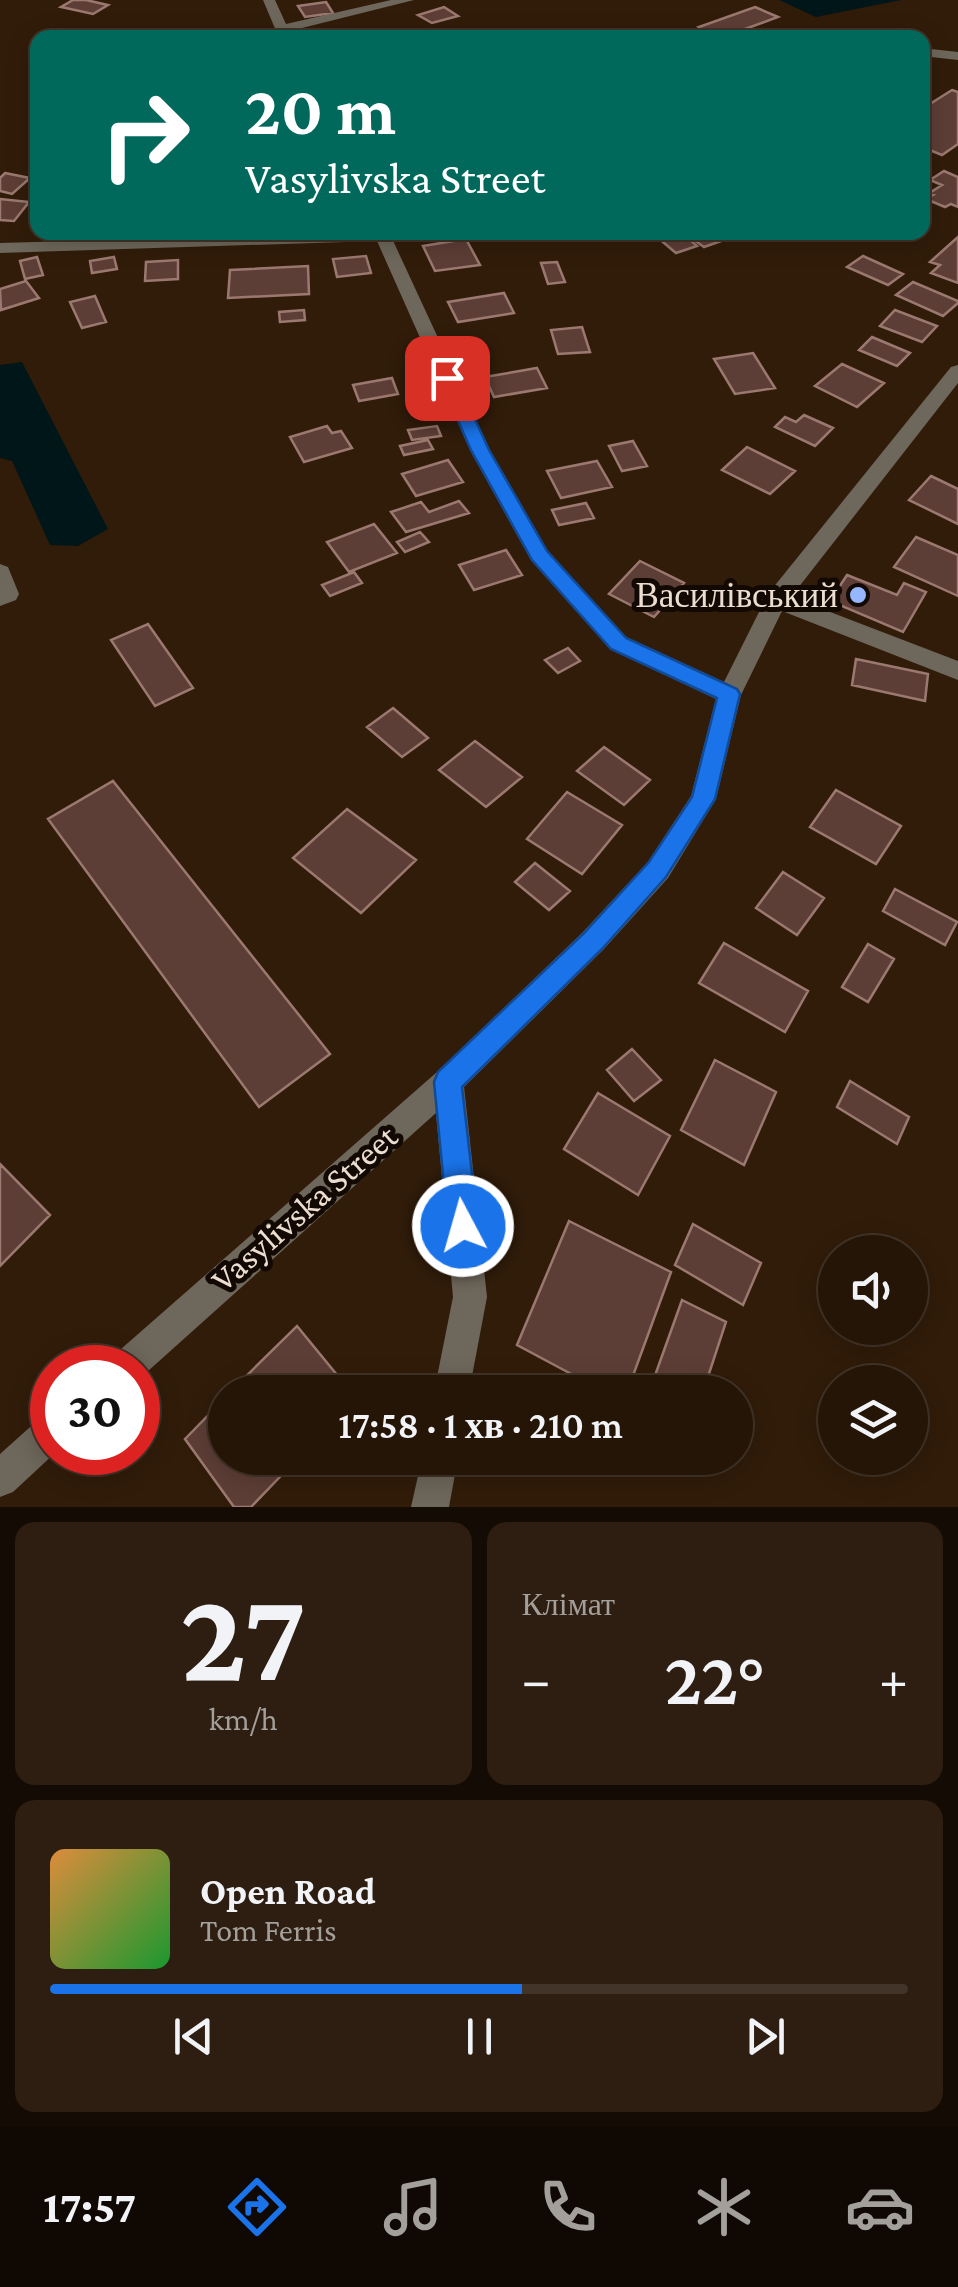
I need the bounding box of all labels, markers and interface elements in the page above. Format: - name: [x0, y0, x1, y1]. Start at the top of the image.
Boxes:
- icon: right: [80, 70, 210, 200]
- text: 20 m: [245, 71, 396, 149]
- text: Vasylivska Street: [245, 153, 545, 203]
- pin: [405, 336, 490, 421]
- icon: arrive: [420, 351, 475, 406]
- place label: Василівський: [635, 576, 838, 615]
- marker: Василівський: [847, 584, 869, 606]
- street label: Vasylivska Street: [203, 1116, 405, 1299]
- position arrow: [411, 1174, 515, 1278]
- map controls: [818, 1235, 928, 1475]
- button: sound: [818, 1235, 928, 1345]
- speed limit sign: 30: [30, 1345, 160, 1475]
- button: layers: [818, 1365, 928, 1475]
- text: 17:58 · 1 хв · 210 m: [338, 1404, 623, 1446]
- text: 27: [180, 1563, 306, 1708]
- text: Клімат: [522, 1586, 615, 1622]
- text: 22°: [665, 1637, 765, 1720]
- text: −: [522, 1649, 551, 1710]
- text: +: [879, 1649, 908, 1710]
- text: km/h: [209, 1701, 278, 1737]
- text: Open Road: [200, 1870, 376, 1912]
- text: Tom Ferris: [200, 1912, 337, 1948]
- icon: previous: [166, 2009, 221, 2064]
- icon: pause: [452, 2009, 507, 2064]
- icon: next: [738, 2009, 793, 2064]
- icon: directions: [222, 2172, 292, 2242]
- icon: music: [378, 2172, 448, 2242]
- icon: phone: [533, 2172, 603, 2242]
- icon: climate: [689, 2172, 759, 2242]
- icon: car: [845, 2172, 915, 2242]
- text: 17:57: [43, 2182, 136, 2232]

